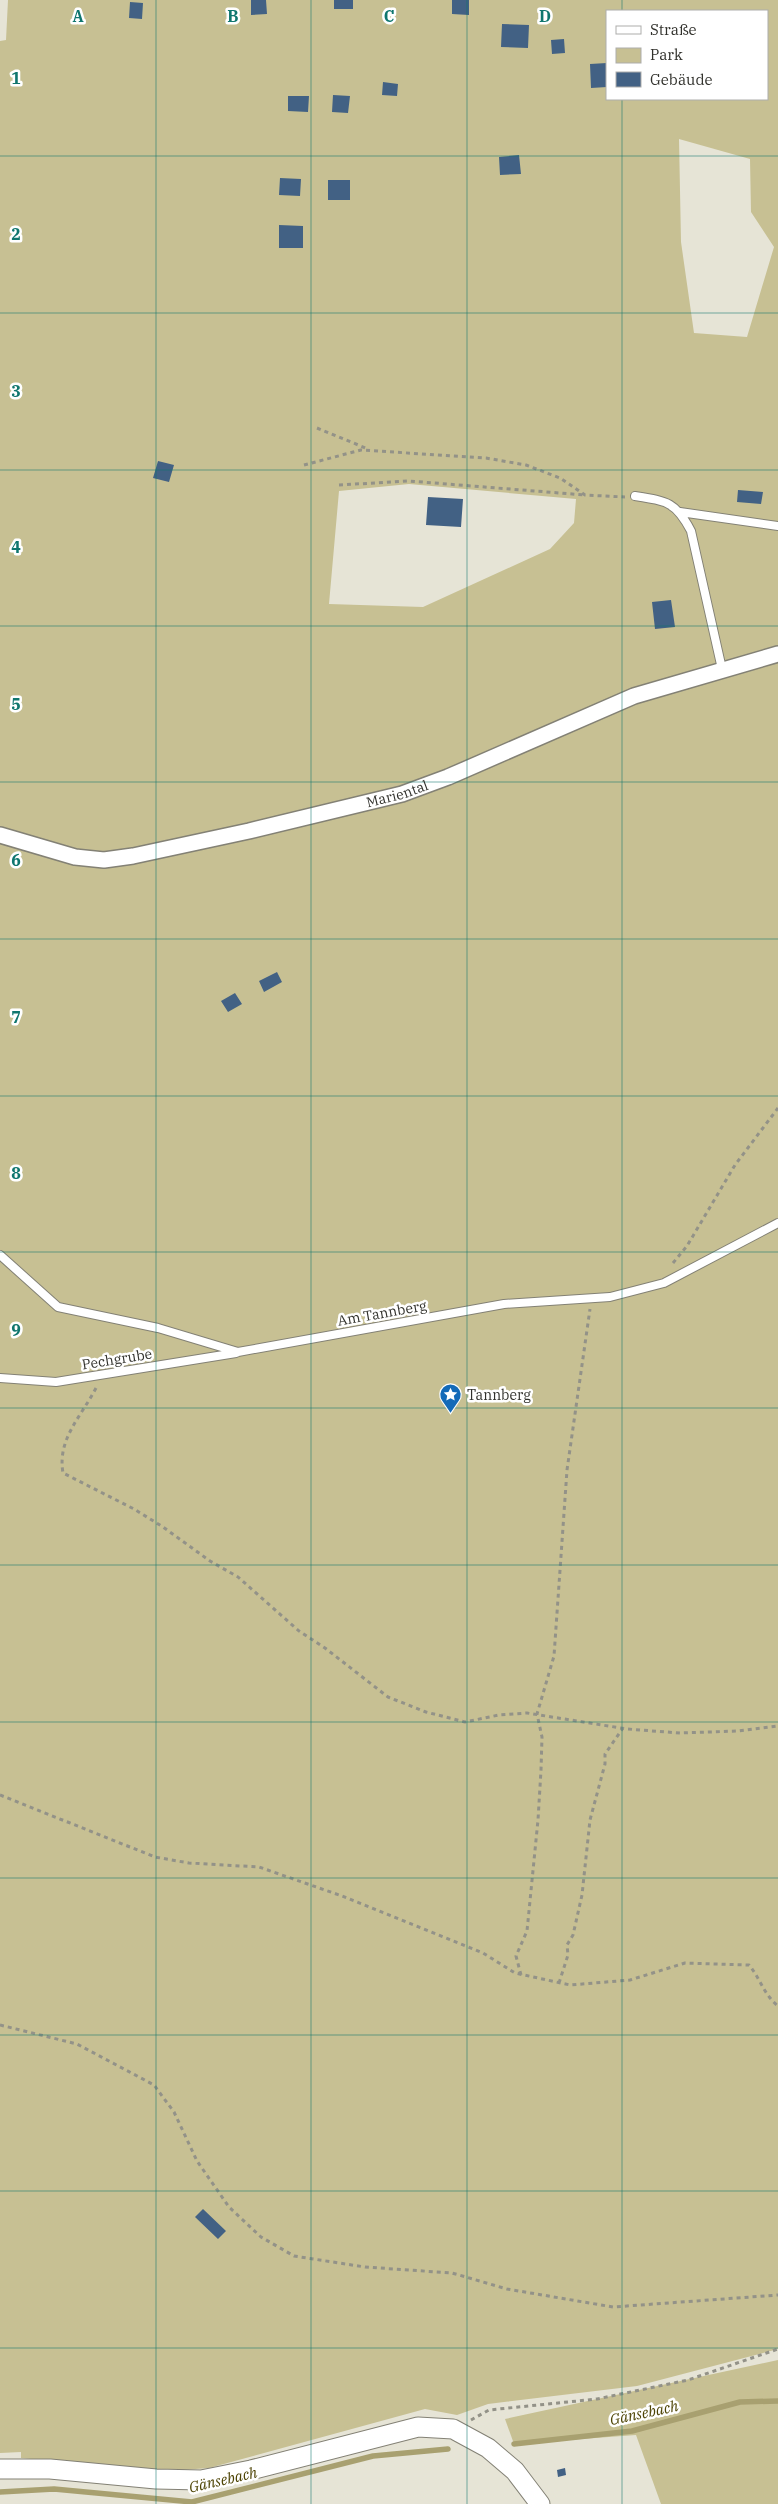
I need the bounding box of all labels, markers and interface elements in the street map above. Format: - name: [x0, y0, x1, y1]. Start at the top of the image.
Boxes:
- text: A: [72, 6, 84, 26]
- text: B: [227, 6, 239, 26]
- text: C: [384, 6, 394, 26]
- text: D: [539, 6, 551, 26]
- legend: [606, 10, 768, 100]
- text: Straße: [650, 20, 697, 39]
- text: Park: [650, 45, 683, 64]
- text: 1: [11, 68, 21, 88]
- text: Gebäude: [650, 70, 713, 89]
- text: 2: [11, 224, 21, 244]
- text: 3: [11, 381, 21, 401]
- text: 4: [11, 537, 21, 557]
- text: 5: [11, 694, 21, 714]
- street label: Mariental: [364, 776, 431, 811]
- text: 6: [11, 850, 21, 870]
- text: 7: [11, 1007, 21, 1027]
- text: 8: [11, 1163, 21, 1183]
- street label: Am Tannberg: [336, 1296, 428, 1330]
- text: 9: [11, 1320, 21, 1340]
- street label: Pechgrube: [81, 1345, 153, 1373]
- place icon: Tannberg: [439, 1383, 463, 1414]
- place label: Tannberg: [467, 1386, 531, 1404]
- water label: Gänsebach: [608, 2396, 681, 2429]
- water label: Gänsebach: [187, 2462, 260, 2497]

